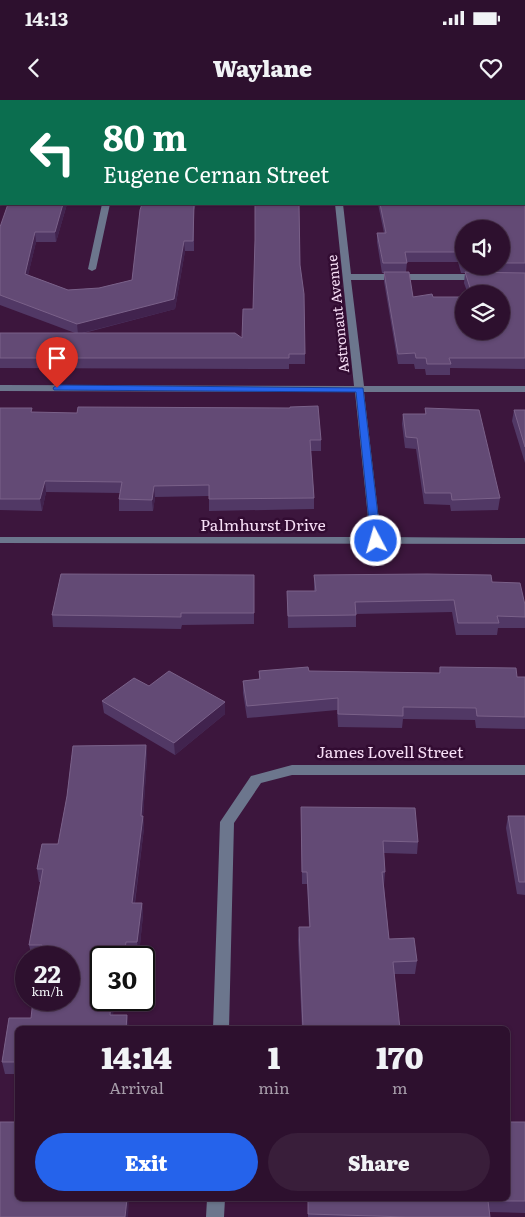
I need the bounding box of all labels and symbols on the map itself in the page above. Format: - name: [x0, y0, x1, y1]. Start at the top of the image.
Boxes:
- street label: Astronaut Avenue: [321, 254, 353, 374]
- pin: [36, 337, 78, 388]
- street label: Palmhurst Drive: [200, 512, 326, 536]
- position arrow: [349, 514, 401, 566]
- street label: James Lovell Street: [317, 739, 464, 763]
- speed limit sign: 30: [90, 946, 155, 1011]

